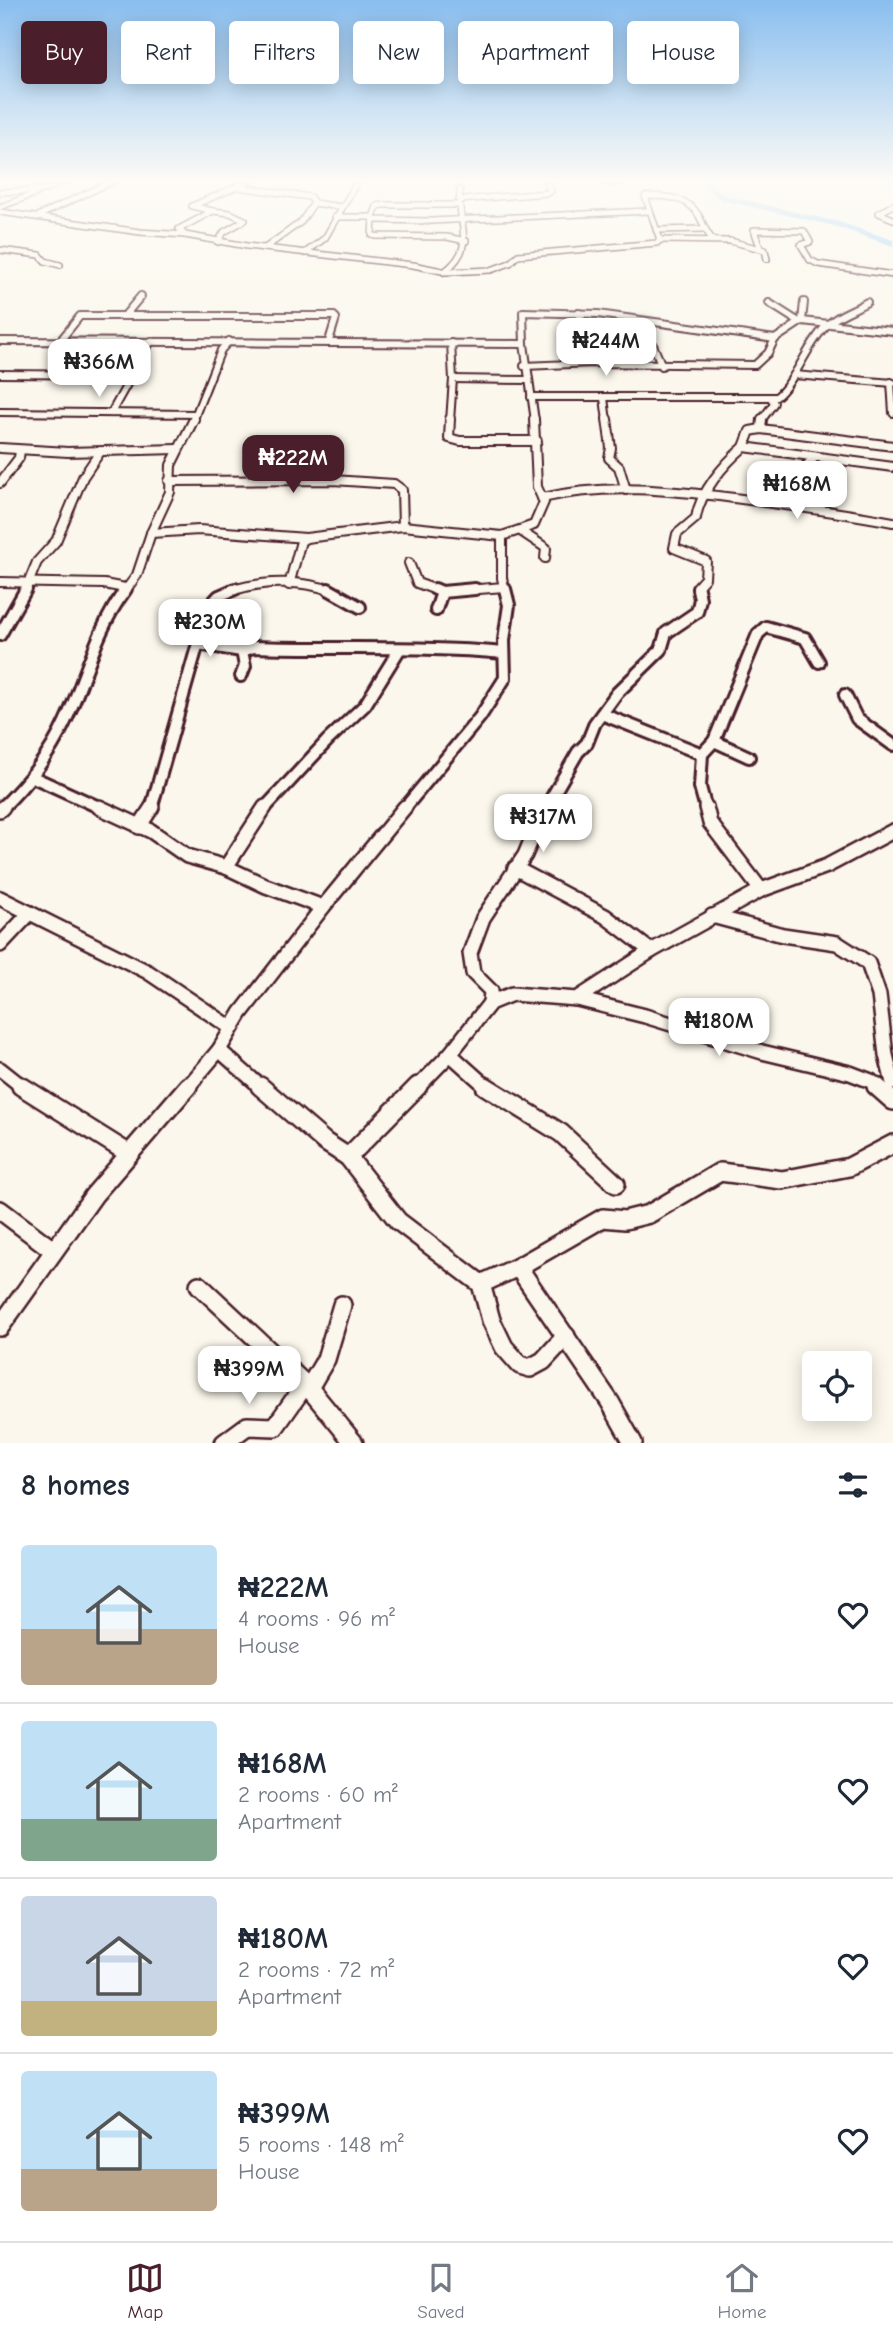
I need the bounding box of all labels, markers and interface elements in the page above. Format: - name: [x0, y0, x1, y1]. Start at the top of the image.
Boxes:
- chip: Buy: [21, 21, 107, 84]
- chip: Rent: [121, 21, 215, 84]
- chip: Filters: [229, 21, 339, 84]
- chip: New: [353, 21, 444, 84]
- chip: Apartment: [458, 21, 613, 84]
- chip: House: [627, 21, 739, 84]
- pin: ₦244M: [557, 318, 655, 378]
- text: ₦244M: [572, 327, 640, 354]
- pin: ₦366M: [50, 340, 148, 399]
- text: ₦366M: [64, 348, 134, 375]
- pin: ₦222M: [244, 435, 342, 495]
- text: ₦222M: [258, 444, 328, 471]
- pin: ₦168M: [748, 462, 846, 521]
- text: ₦168M: [763, 470, 831, 497]
- pin: ₦230M: [161, 600, 259, 659]
- text: ₦230M: [174, 608, 246, 635]
- pin: ₦317M: [494, 794, 592, 854]
- text: ₦317M: [510, 803, 576, 830]
- pin: ₦180M: [670, 998, 768, 1058]
- text: ₦180M: [684, 1007, 754, 1034]
- pin: ₦399M: [200, 1346, 298, 1406]
- map controls: [802, 1351, 872, 1421]
- button: locate: [802, 1351, 872, 1421]
- text: ₦399M: [214, 1355, 284, 1382]
- icon: filters: [834, 1466, 872, 1504]
- text: 8 homes: [21, 1468, 130, 1503]
- text: ₦222M: [238, 1570, 329, 1605]
- icon: home: [77, 1573, 161, 1657]
- icon: heart: [834, 1596, 872, 1634]
- text: 4 rooms · 96 m²: [238, 1605, 395, 1632]
- text: House: [238, 1632, 300, 1659]
- text: ₦168M: [238, 1746, 327, 1781]
- icon: home: [77, 1749, 161, 1833]
- icon: heart: [834, 1772, 872, 1810]
- text: 2 rooms · 60 m²: [238, 1781, 398, 1808]
- text: Apartment: [238, 1808, 341, 1835]
- text: ₦180M: [238, 1921, 328, 1956]
- icon: home: [77, 1924, 161, 2008]
- icon: heart: [834, 1947, 872, 1985]
- text: 2 rooms · 72 m²: [238, 1956, 394, 1983]
- text: Apartment: [238, 1983, 341, 2010]
- text: ₦399M: [238, 2096, 330, 2131]
- icon: home: [77, 2099, 161, 2183]
- icon: heart: [834, 2122, 872, 2160]
- text: 5 rooms · 148 m²: [238, 2131, 404, 2158]
- text: House: [238, 2158, 300, 2185]
- tab: Map: [126, 2259, 164, 2323]
- tab: Saved: [417, 2259, 465, 2323]
- tab: Home: [718, 2259, 767, 2323]

